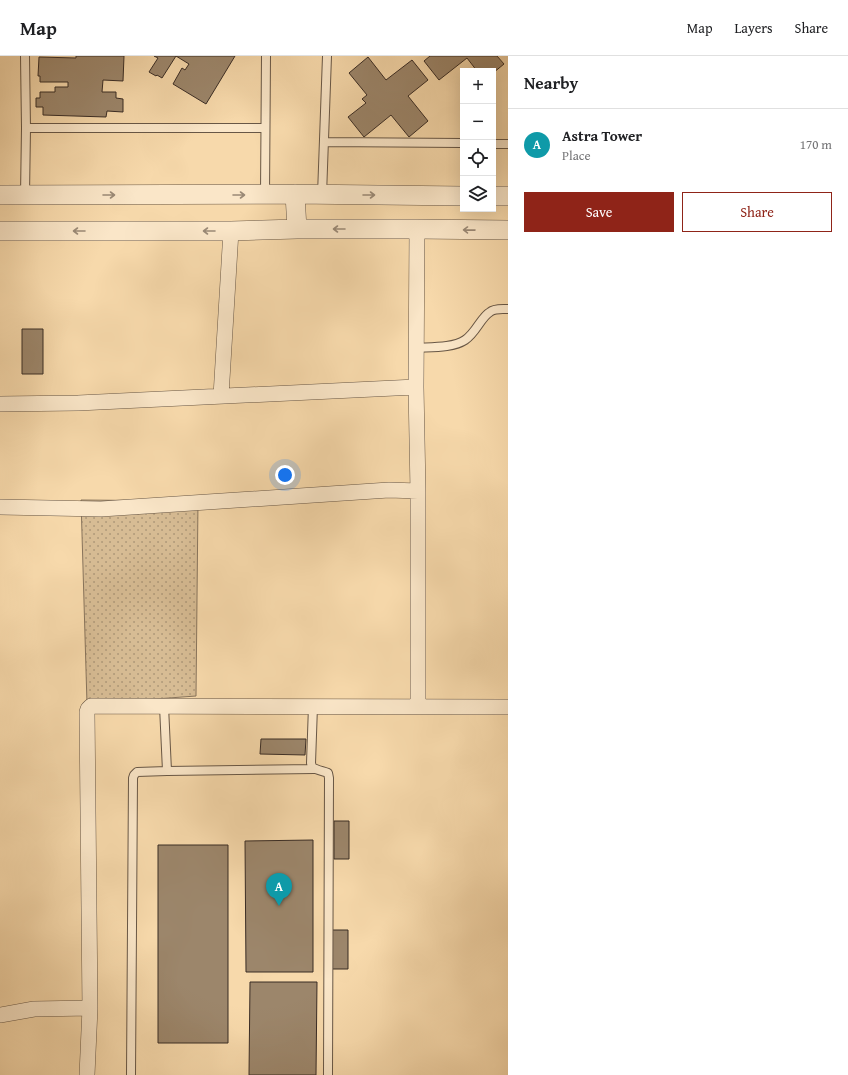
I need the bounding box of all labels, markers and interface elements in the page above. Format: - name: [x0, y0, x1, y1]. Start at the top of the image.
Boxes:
- text: Map: [20, 14, 57, 42]
- text: Map: [687, 18, 713, 38]
- text: Layers: [735, 18, 773, 38]
- text: Share: [795, 18, 828, 38]
- map controls: [460, 68, 496, 212]
- button: +: [460, 68, 496, 104]
- text: Nearby: [524, 70, 578, 95]
- button: −: [460, 104, 496, 140]
- text: Astra Tower: [562, 125, 642, 146]
- text: A: [533, 135, 541, 154]
- text: 170 m: [800, 135, 832, 154]
- button: locate: [460, 140, 496, 176]
- text: Place: [562, 146, 591, 165]
- button: layers: [460, 176, 496, 212]
- one-way arrow: [102, 191, 115, 199]
- one-way arrow: [232, 191, 245, 199]
- one-way arrow: [362, 191, 375, 199]
- button: Save: [524, 192, 674, 232]
- button: Share: [682, 192, 832, 232]
- one-way arrow: [333, 225, 346, 233]
- one-way arrow: [463, 226, 476, 234]
- one-way arrow: [73, 227, 86, 235]
- one-way arrow: [203, 227, 216, 235]
- your location: [275, 465, 295, 485]
- pin: A: [266, 873, 292, 906]

